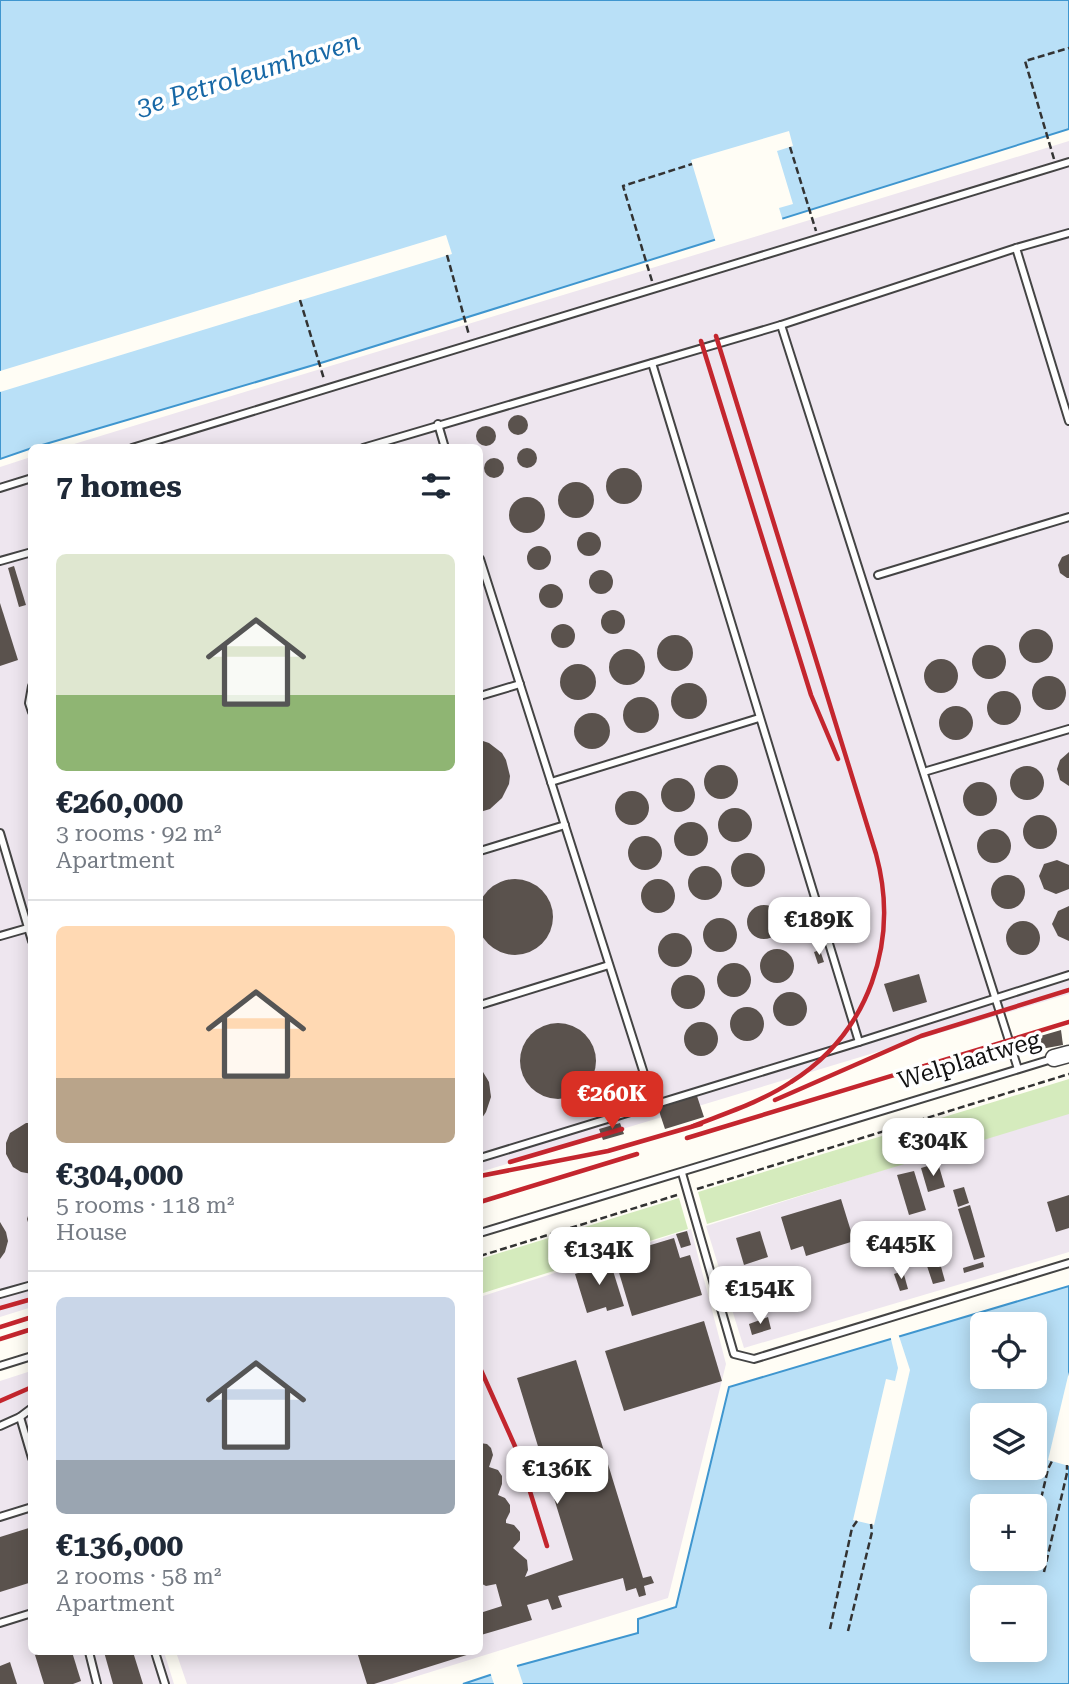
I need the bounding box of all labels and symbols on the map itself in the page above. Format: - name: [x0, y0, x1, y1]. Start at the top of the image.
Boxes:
- water label: 3e Petroleumhaven: [132, 26, 364, 123]
- pin: €189K: [770, 898, 868, 957]
- street label: Welplaatweg: [894, 1025, 1044, 1095]
- pin: €260K: [563, 1072, 661, 1131]
- pin: €304K: [884, 1118, 982, 1178]
- pin: €445K: [852, 1222, 950, 1281]
- pin: €134K: [550, 1228, 648, 1287]
- pin: €154K: [711, 1266, 809, 1326]
- pin: €136K: [508, 1446, 606, 1506]

